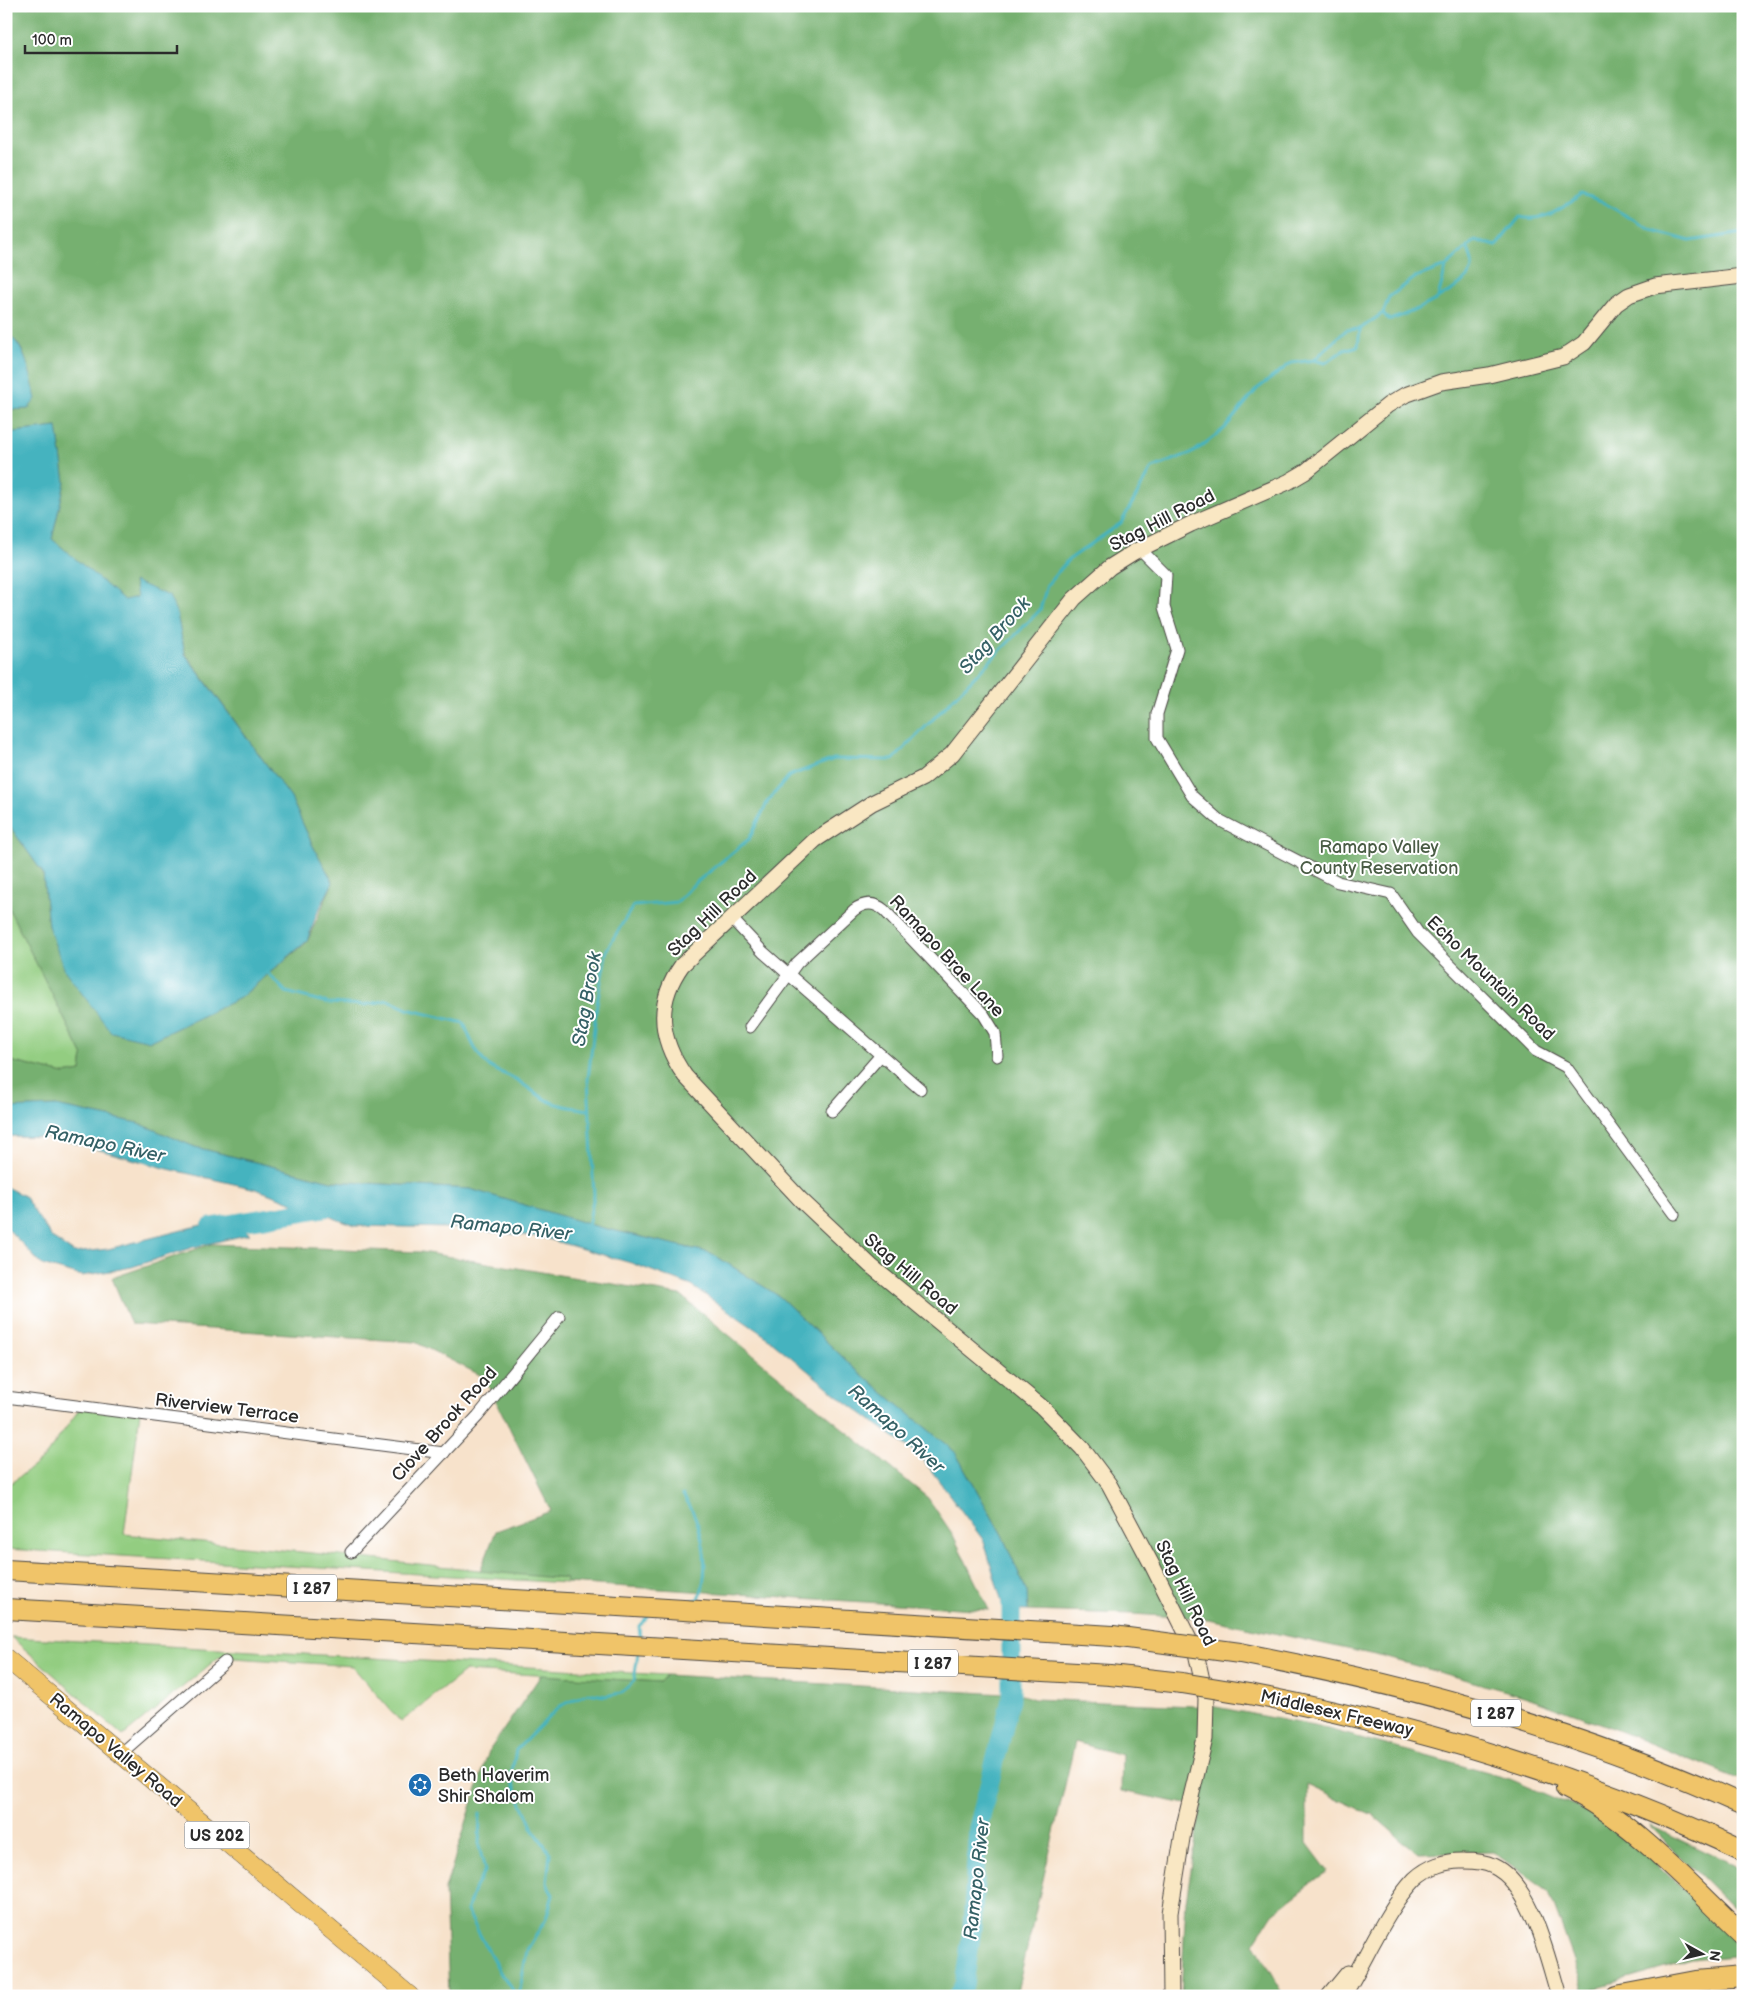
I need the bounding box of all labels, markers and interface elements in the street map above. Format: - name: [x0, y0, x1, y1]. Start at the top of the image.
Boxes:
- scale bar: [25, 22, 178, 54]
- text: 100 m: [32, 31, 72, 50]
- street label: Stag Hill Road: [1106, 485, 1218, 556]
- water label: Stag Brook: [955, 592, 1036, 679]
- park label: Ramapo Valley County Reservation: [1300, 837, 1458, 879]
- street label: Stag Hill Road: [664, 866, 761, 961]
- street label: Ramapo Brae Lane: [885, 891, 1009, 1022]
- street label: Echo Mountain Road: [1422, 912, 1559, 1045]
- water label: Stag Brook: [568, 950, 607, 1048]
- water label: Ramapo River: [43, 1121, 168, 1169]
- water label: Ramapo River: [449, 1211, 574, 1246]
- street label: Stag Hill Road: [860, 1229, 962, 1319]
- street label: Clove Brook Road: [387, 1363, 501, 1486]
- water label: Ramapo River: [843, 1380, 950, 1479]
- street label: Riverview Terrace: [154, 1389, 300, 1428]
- street label: Stag Hill Road: [1151, 1537, 1220, 1650]
- road number: I 287: [287, 1575, 337, 1602]
- road number: I 287: [908, 1650, 958, 1676]
- street label: Middlesex Freeway: [1258, 1686, 1416, 1741]
- street label: Ramapo Valley Road: [45, 1689, 186, 1812]
- road number: I 287: [1471, 1700, 1521, 1726]
- place label: Beth Haverim Shir Shalom: [438, 1765, 549, 1807]
- synagogue icon: Beth Haverim Shir Shalom: [407, 1772, 433, 1798]
- water label: Ramapo River: [960, 1816, 995, 1941]
- road number: US 202: [184, 1822, 250, 1848]
- north arrow: [1676, 1930, 1726, 1980]
- text: N: [1705, 1949, 1724, 1962]

